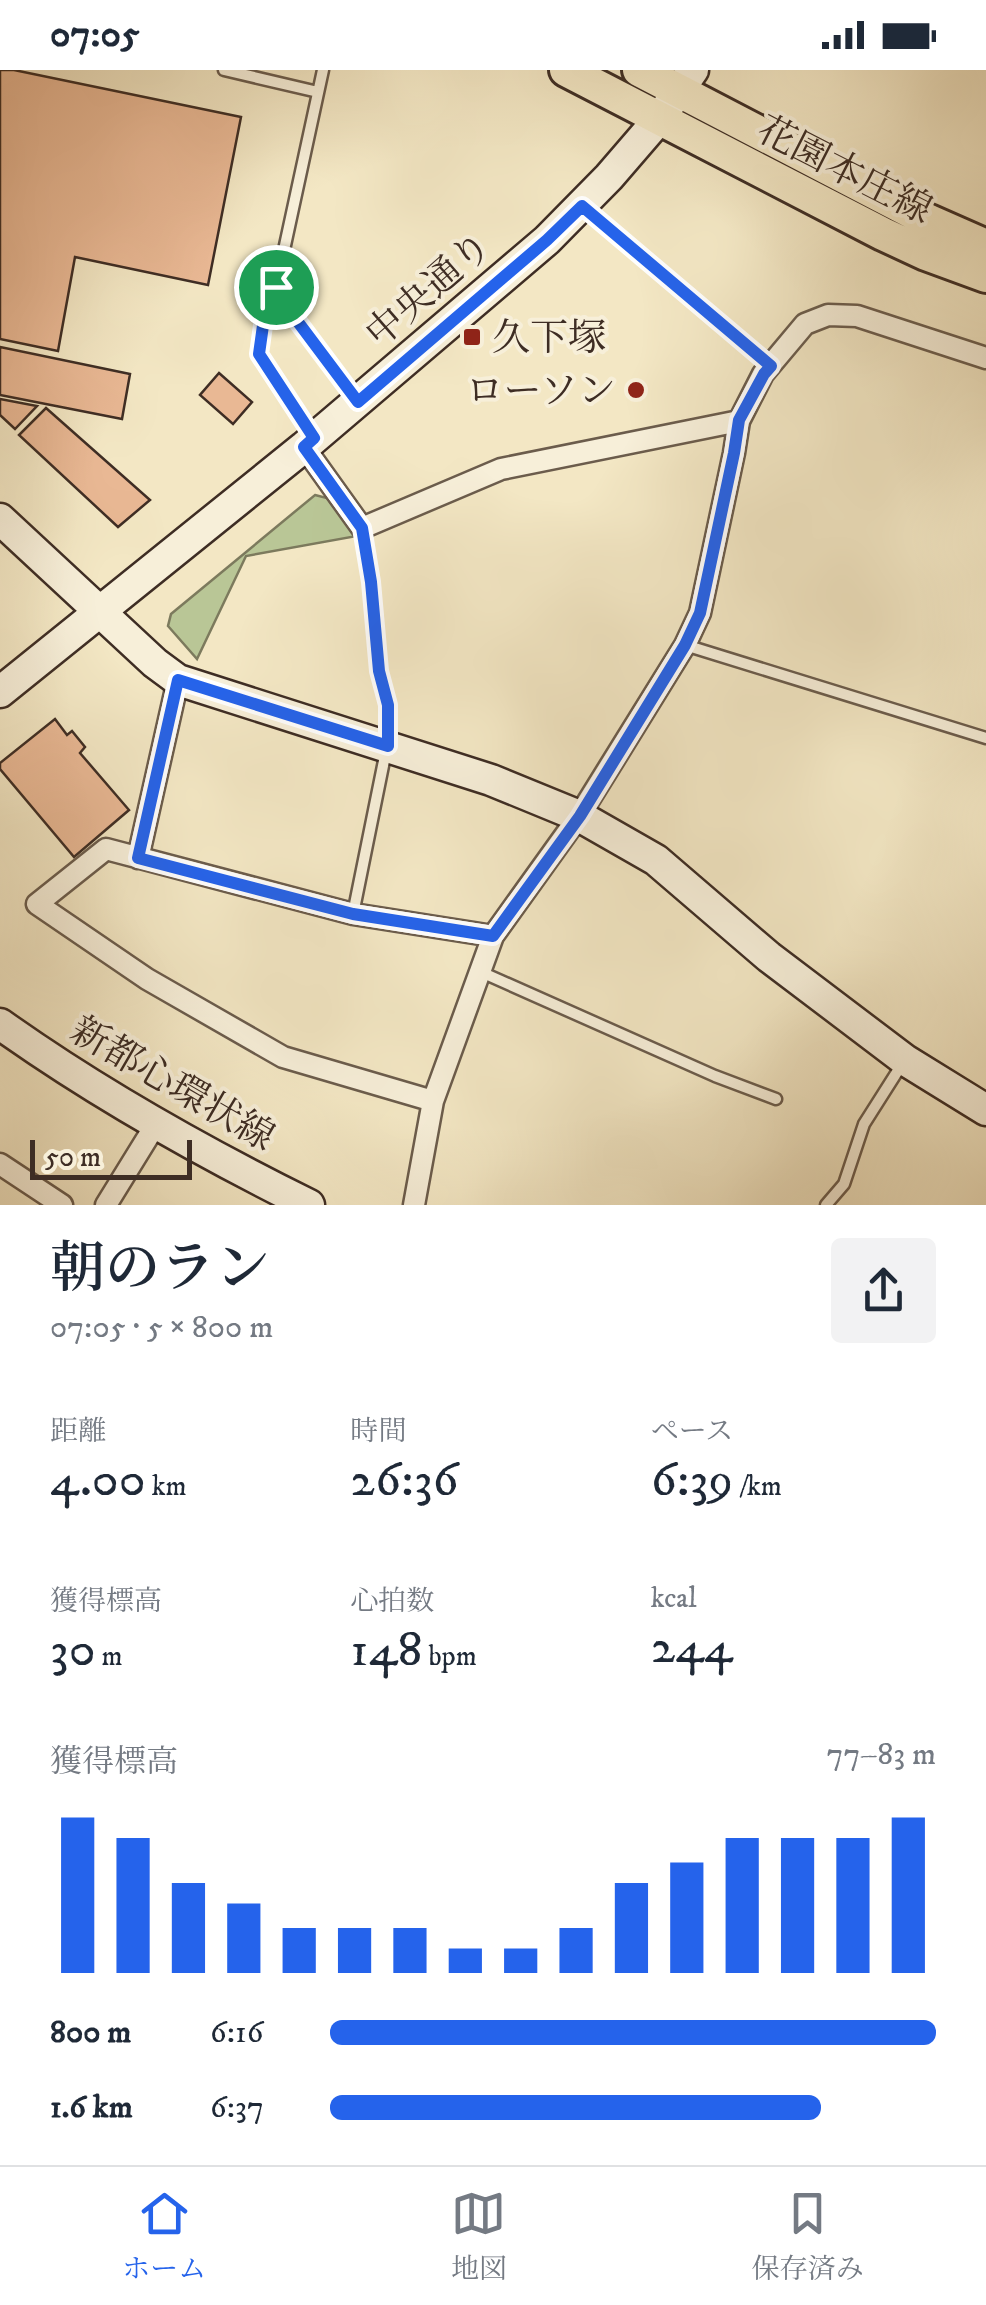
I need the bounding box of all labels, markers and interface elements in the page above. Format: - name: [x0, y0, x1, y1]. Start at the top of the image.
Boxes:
- text: 07:05: [50, 11, 140, 59]
- street label: 花園本庄線: [749, 106, 940, 235]
- street label: 中央通り: [356, 223, 502, 358]
- pin: [234, 245, 319, 330]
- icon: arrive: [249, 260, 304, 315]
- place label: 久下塚: [492, 315, 606, 363]
- marker: 久下塚: [461, 326, 483, 348]
- place label: ローソン: [466, 368, 616, 416]
- marker: ローソン: [625, 379, 647, 401]
- street label: 新都心環状線: [61, 1007, 283, 1163]
- scale bar: [30, 1135, 192, 1180]
- text: 50 m: [45, 1140, 101, 1175]
- text: 朝のラン: [50, 1236, 270, 1305]
- button: share: [831, 1238, 936, 1343]
- text: 07:05 · 5 × 800 m: [50, 1308, 273, 1348]
- text: 距離: [50, 1414, 106, 1449]
- text: 時間: [350, 1414, 406, 1449]
- text: ペース: [651, 1414, 733, 1449]
- text: 4.00: [50, 1449, 146, 1512]
- text: 26:36: [350, 1449, 459, 1512]
- text: 6:39: [651, 1449, 733, 1512]
- text: km: [146, 1469, 187, 1504]
- text: /km: [733, 1469, 782, 1504]
- text: kcal: [651, 1581, 697, 1616]
- text: 獲得標高: [50, 1584, 162, 1619]
- text: 心拍数: [350, 1584, 434, 1619]
- text: 244: [651, 1616, 733, 1679]
- text: 30: [50, 1619, 96, 1682]
- text: 148: [350, 1619, 423, 1682]
- text: m: [96, 1639, 123, 1674]
- text: bpm: [423, 1639, 477, 1674]
- text: 77–83 m: [827, 1735, 936, 1775]
- text: 獲得標高: [50, 1743, 178, 1783]
- text: 800 m: [50, 2013, 131, 2053]
- text: 6:16: [210, 2013, 263, 2053]
- text: 1.6 km: [50, 2088, 133, 2128]
- text: 6:37: [210, 2088, 264, 2128]
- tab: ホーム: [122, 2186, 206, 2287]
- tab: 地図: [451, 2186, 507, 2287]
- tab: 保存済み: [752, 2186, 864, 2287]

